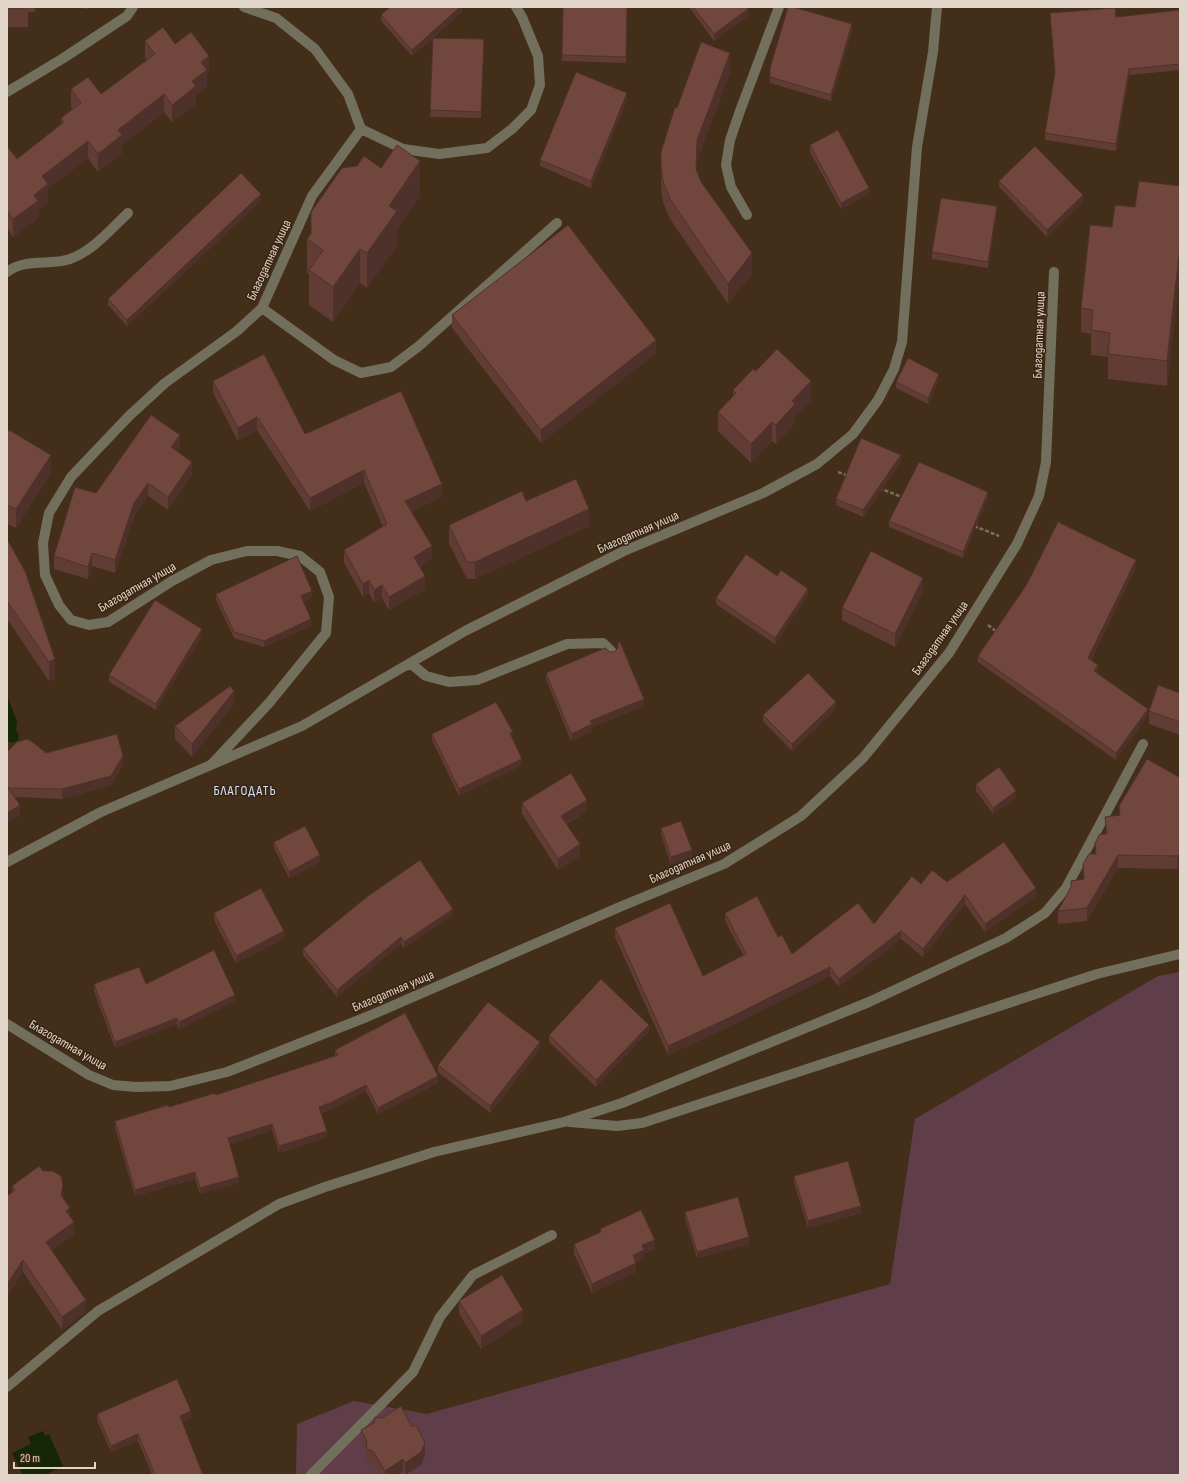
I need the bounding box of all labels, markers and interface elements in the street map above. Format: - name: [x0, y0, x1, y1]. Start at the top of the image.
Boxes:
- street label: Благодатная улица: [243, 217, 295, 303]
- street label: Благодатная улица: [1029, 291, 1049, 379]
- street label: Благодатная улица: [595, 507, 681, 557]
- street label: Благодатная улица: [95, 558, 179, 616]
- street label: Благодатная улица: [908, 598, 972, 678]
- district label: БЛАГОДАТЬ: [213, 782, 277, 799]
- street label: Благодатная улица: [647, 837, 733, 887]
- street label: Благодатная улица: [350, 967, 436, 1015]
- street label: Благодатная улица: [26, 1016, 110, 1074]
- scale bar: [14, 1444, 95, 1470]
- text: 20 m: [20, 1451, 40, 1466]

